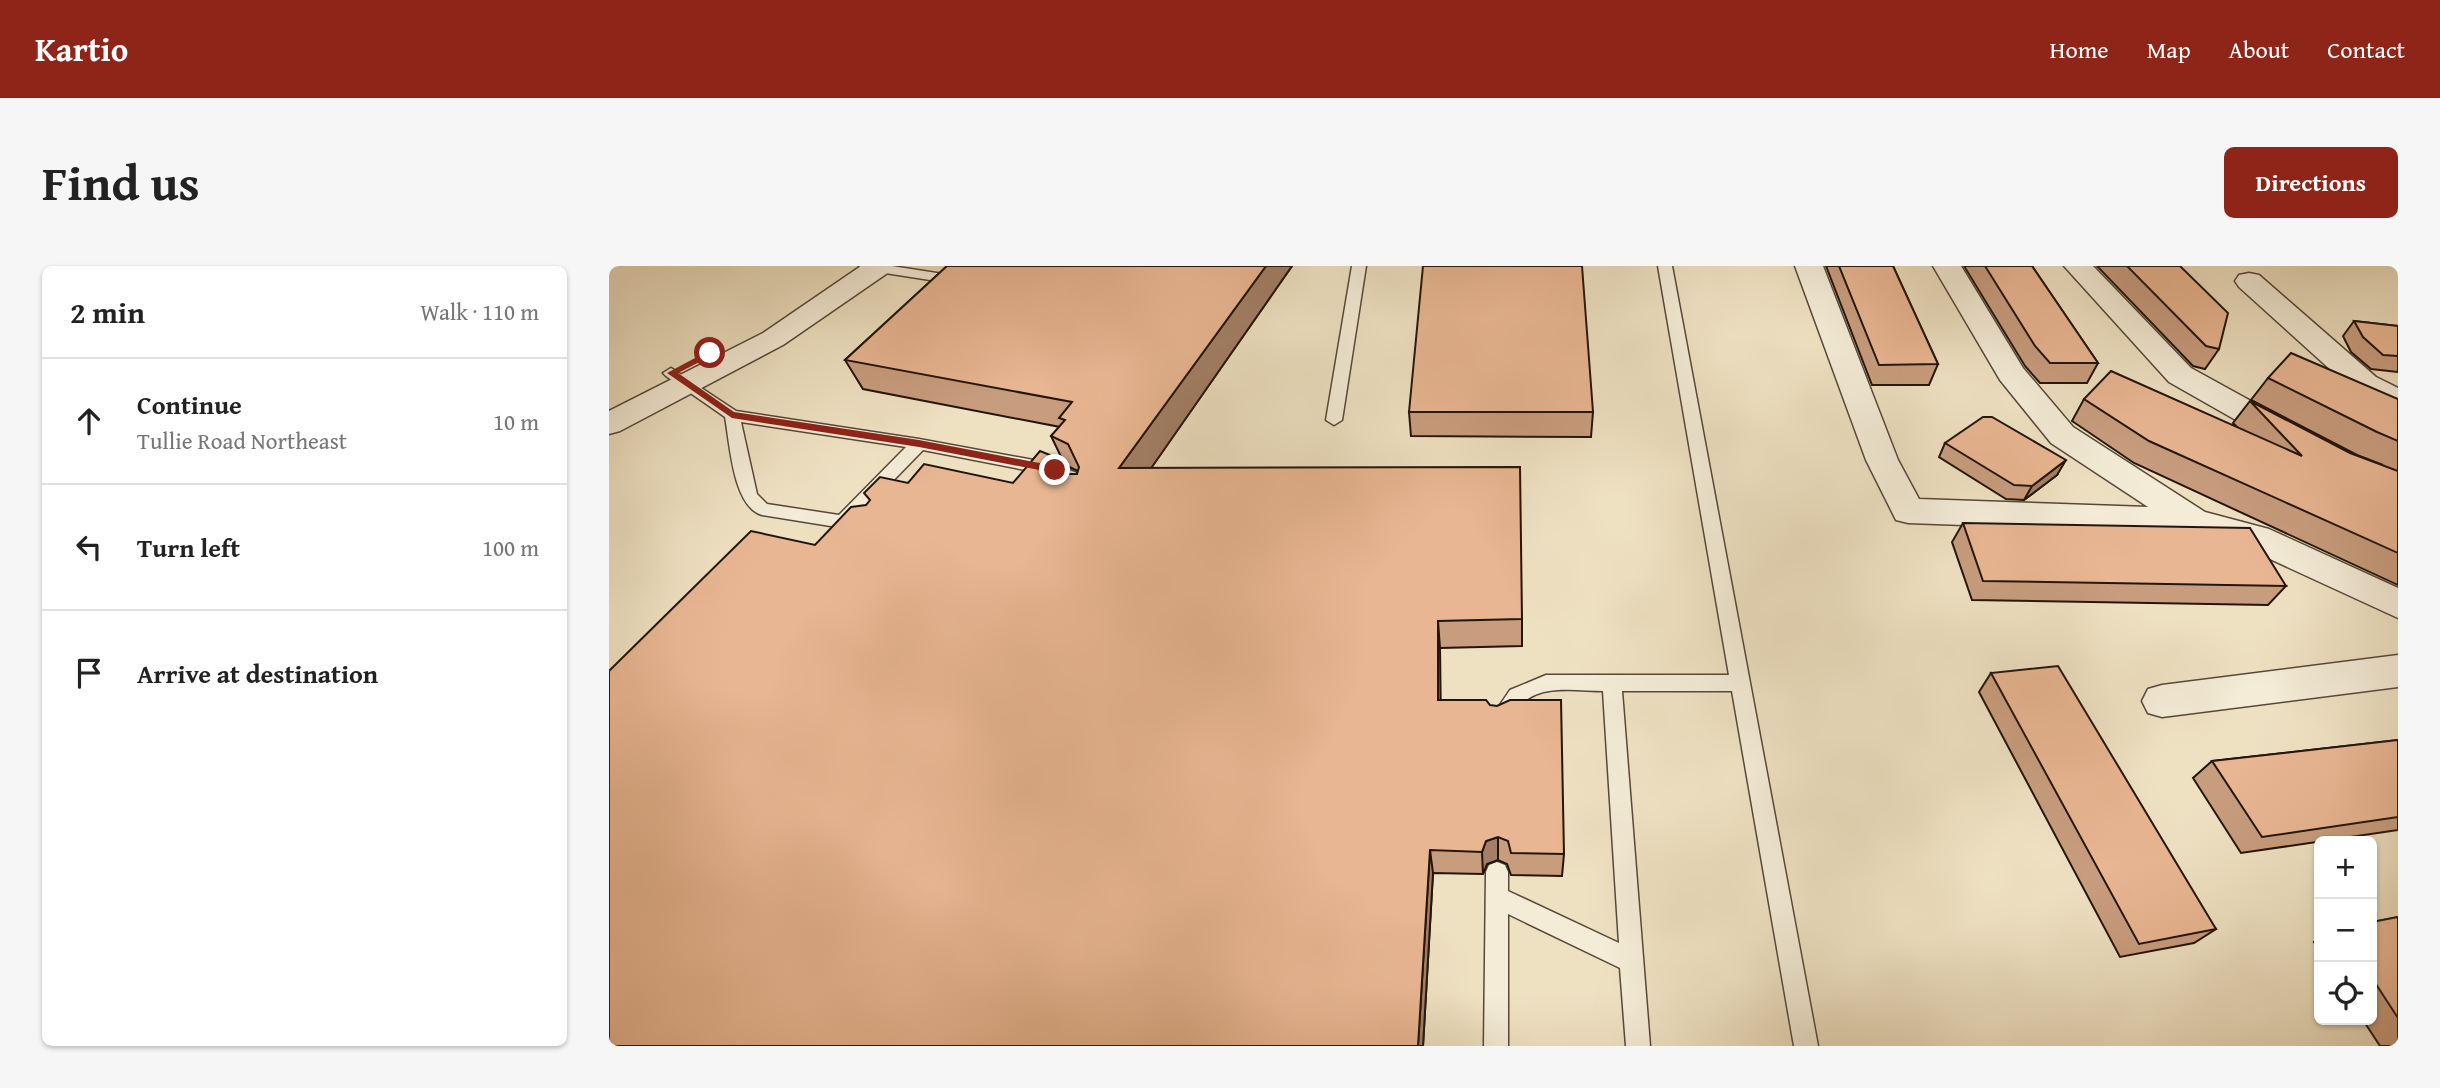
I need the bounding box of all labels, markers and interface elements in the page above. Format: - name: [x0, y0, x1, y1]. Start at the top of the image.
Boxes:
- text: Kartio: [35, 25, 128, 73]
- text: Home: [2050, 32, 2109, 67]
- text: Map: [2147, 32, 2191, 67]
- text: About: [2229, 32, 2289, 67]
- text: Contact: [2327, 32, 2405, 67]
- text: Find us: [42, 146, 200, 218]
- button: Directions: [2224, 147, 2398, 218]
- text: 2 min: [70, 290, 145, 334]
- text: Walk · 110 m: [420, 295, 539, 328]
- route start: [694, 337, 725, 368]
- text: Continue: [137, 385, 242, 424]
- icon: ahead: [70, 402, 108, 440]
- text: 10 m: [493, 405, 539, 438]
- text: Tullie Road Northeast: [137, 424, 347, 457]
- route end: [1039, 454, 1070, 485]
- icon: left: [70, 528, 108, 566]
- text: Turn left: [137, 528, 240, 567]
- text: 100 m: [482, 531, 539, 564]
- icon: arrive: [70, 654, 108, 692]
- text: Arrive at destination: [137, 654, 378, 693]
- map controls: [2314, 836, 2377, 1025]
- button: +: [2314, 836, 2377, 899]
- button: −: [2314, 899, 2377, 962]
- button: locate: [2314, 962, 2377, 1025]

